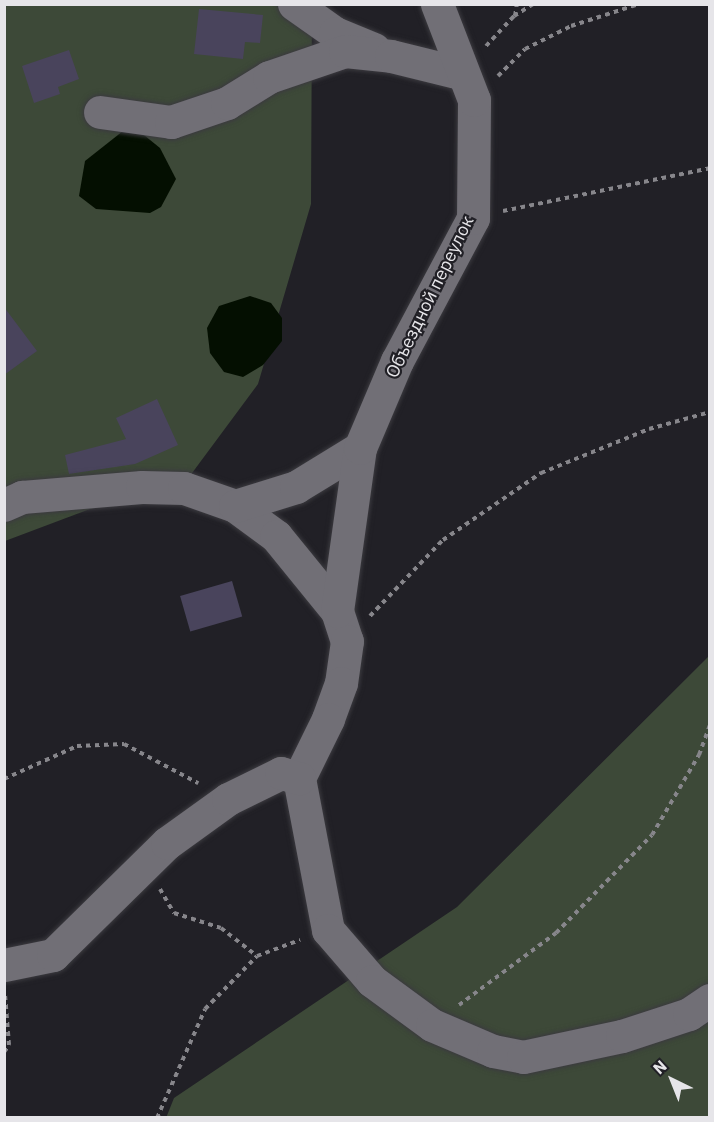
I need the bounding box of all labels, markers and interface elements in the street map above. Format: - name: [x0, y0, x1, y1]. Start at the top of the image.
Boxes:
- street label: Объездной переулок: [381, 212, 479, 382]
- north arrow: [642, 1050, 702, 1110]
- text: N: [649, 1056, 671, 1078]

